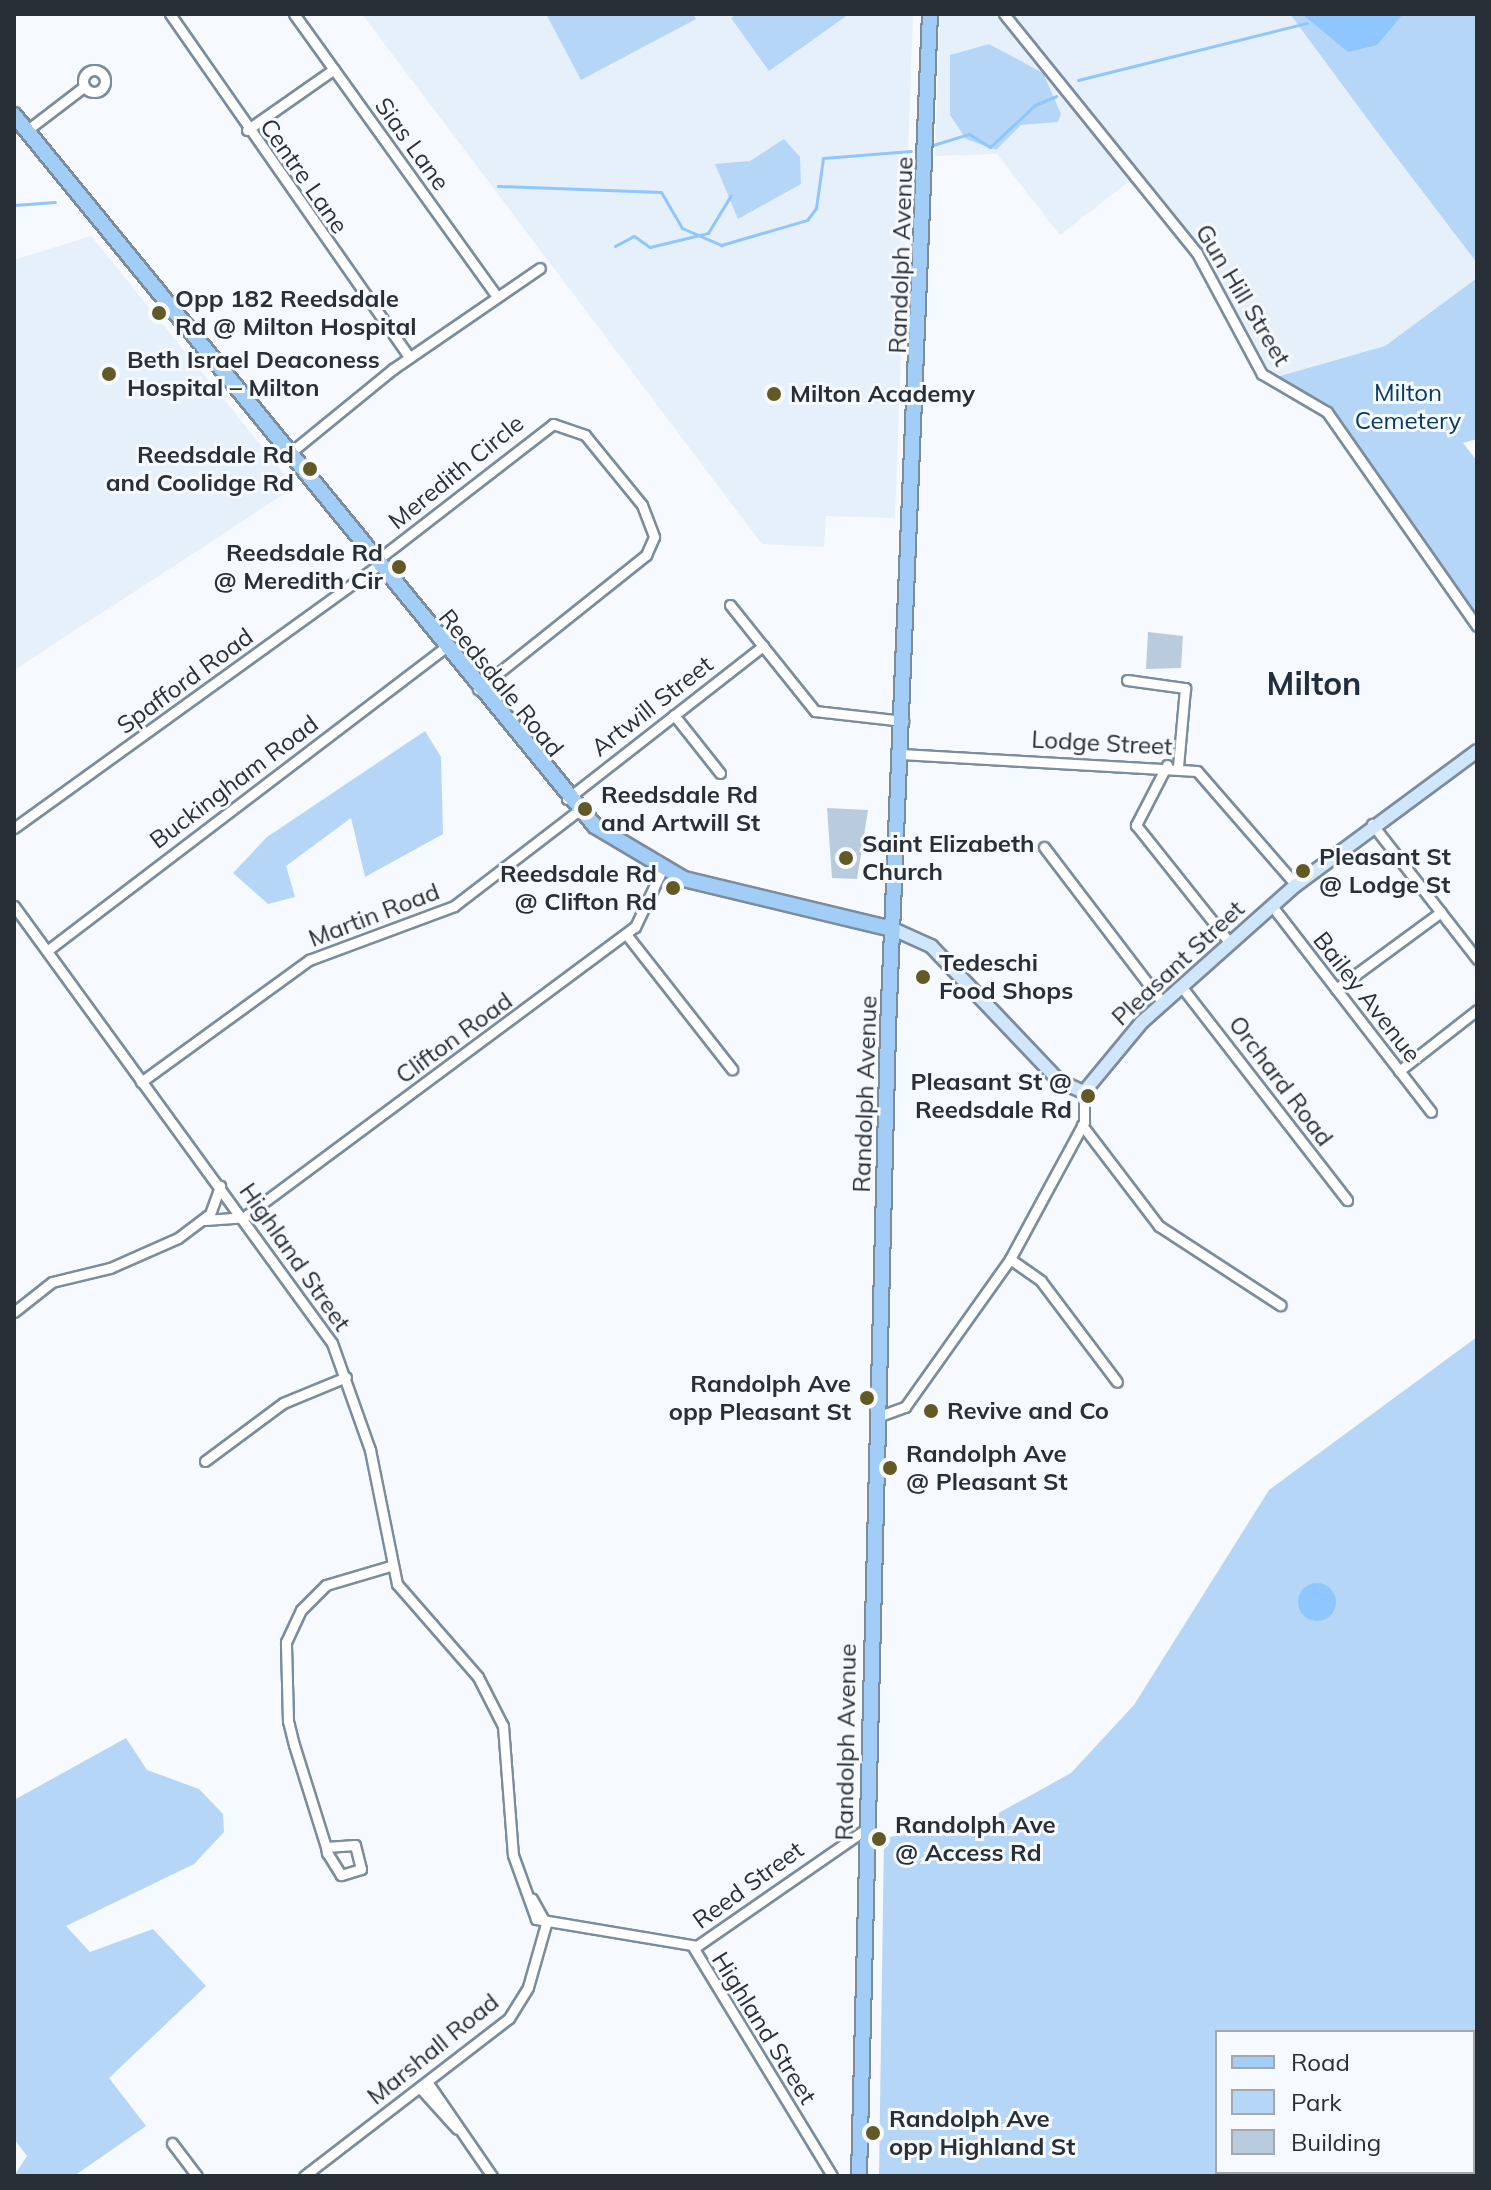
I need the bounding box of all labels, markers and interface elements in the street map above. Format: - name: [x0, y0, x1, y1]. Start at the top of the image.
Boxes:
- street label: Sias Lane: [369, 92, 455, 196]
- street label: Centre Lane: [254, 113, 354, 239]
- street label: Randolph Avenue: [883, 156, 919, 354]
- street label: Gun Hill Street: [1189, 219, 1297, 371]
- place label: Opp 182 Reedsdale Rd @ Milton Hospital: [175, 285, 417, 341]
- marker: Opp 182 Reedsdale Rd @ Milton Hospital: [150, 304, 168, 322]
- place label: Beth Israel Deaconess Hospital – Milton: [127, 346, 380, 402]
- marker: Beth Israel Deaconess Hospital – Milton: [98, 363, 120, 385]
- park label: Milton Cemetery: [1355, 379, 1461, 435]
- place label: Milton Academy: [790, 380, 975, 408]
- marker: Milton Academy: [765, 385, 783, 403]
- street label: Meredith Circle: [383, 409, 529, 535]
- place label: Reedsdale Rd and Coolidge Rd: [106, 441, 294, 497]
- marker: Reedsdale Rd and Coolidge Rd: [301, 460, 319, 478]
- place label: Reedsdale Rd @ Meredith Cir: [213, 539, 383, 595]
- marker: Reedsdale Rd @ Meredith Cir: [390, 558, 408, 576]
- street label: Reedsdale Road: [433, 603, 569, 763]
- street label: Spafford Road: [111, 622, 259, 740]
- street label: Artwill Street: [586, 650, 718, 762]
- district label: Milton: [1267, 664, 1361, 702]
- street label: Buckingham Road: [144, 709, 324, 855]
- street label: Lodge Street: [1031, 725, 1173, 761]
- place label: Reedsdale Rd and Artwill St: [601, 781, 760, 837]
- marker: Reedsdale Rd and Artwill St: [576, 800, 594, 818]
- place label: Saint Elizabeth Church: [862, 830, 1035, 886]
- place label: Pleasant St @ Lodge St: [1319, 843, 1451, 899]
- marker: Saint Elizabeth Church: [837, 849, 855, 867]
- place label: Reedsdale Rd @ Clifton Rd: [500, 860, 657, 916]
- marker: Pleasant St @ Lodge St: [1294, 862, 1312, 880]
- street label: Martin Road: [305, 877, 443, 953]
- marker: Reedsdale Rd @ Clifton Rd: [664, 879, 682, 897]
- street label: Pleasant Street: [1106, 894, 1250, 1032]
- street label: Bailey Avenue: [1307, 926, 1427, 1068]
- place label: Tedeschi Food Shops: [939, 949, 1073, 1005]
- marker: Tedeschi Food Shops: [914, 968, 932, 986]
- street label: Clifton Road: [390, 986, 518, 1090]
- street label: Randolph Avenue: [847, 995, 883, 1193]
- street label: Orchard Road: [1223, 1010, 1339, 1152]
- place label: Pleasant St @ Reedsdale Rd: [910, 1068, 1072, 1124]
- marker: Pleasant St @ Reedsdale Rd: [1079, 1087, 1097, 1105]
- street label: Highland Street: [233, 1178, 357, 1336]
- place label: Randolph Ave opp Pleasant St: [669, 1370, 851, 1426]
- marker: Randolph Ave opp Pleasant St: [858, 1389, 876, 1407]
- place label: Revive and Co: [947, 1397, 1109, 1425]
- marker: Revive and Co: [922, 1402, 940, 1420]
- place label: Randolph Ave @ Pleasant St: [906, 1440, 1068, 1496]
- marker: Randolph Ave @ Pleasant St: [881, 1459, 899, 1477]
- street label: Randolph Avenue: [830, 1643, 862, 1841]
- place label: Randolph Ave @ Access Rd: [895, 1811, 1056, 1867]
- marker: Randolph Ave @ Access Rd: [870, 1830, 888, 1848]
- street label: Reed Street: [687, 1835, 809, 1935]
- street label: Highland Street: [706, 1947, 822, 2109]
- street label: Marshall Road: [362, 1987, 504, 2111]
- legend: [1215, 2030, 1475, 2174]
- text: Road: [1291, 2047, 1350, 2077]
- text: Park: [1291, 2087, 1342, 2117]
- place label: Randolph Ave opp Highland St: [889, 2105, 1075, 2161]
- marker: Randolph Ave opp Highland St: [864, 2124, 882, 2142]
- text: Building: [1291, 2127, 1381, 2157]

